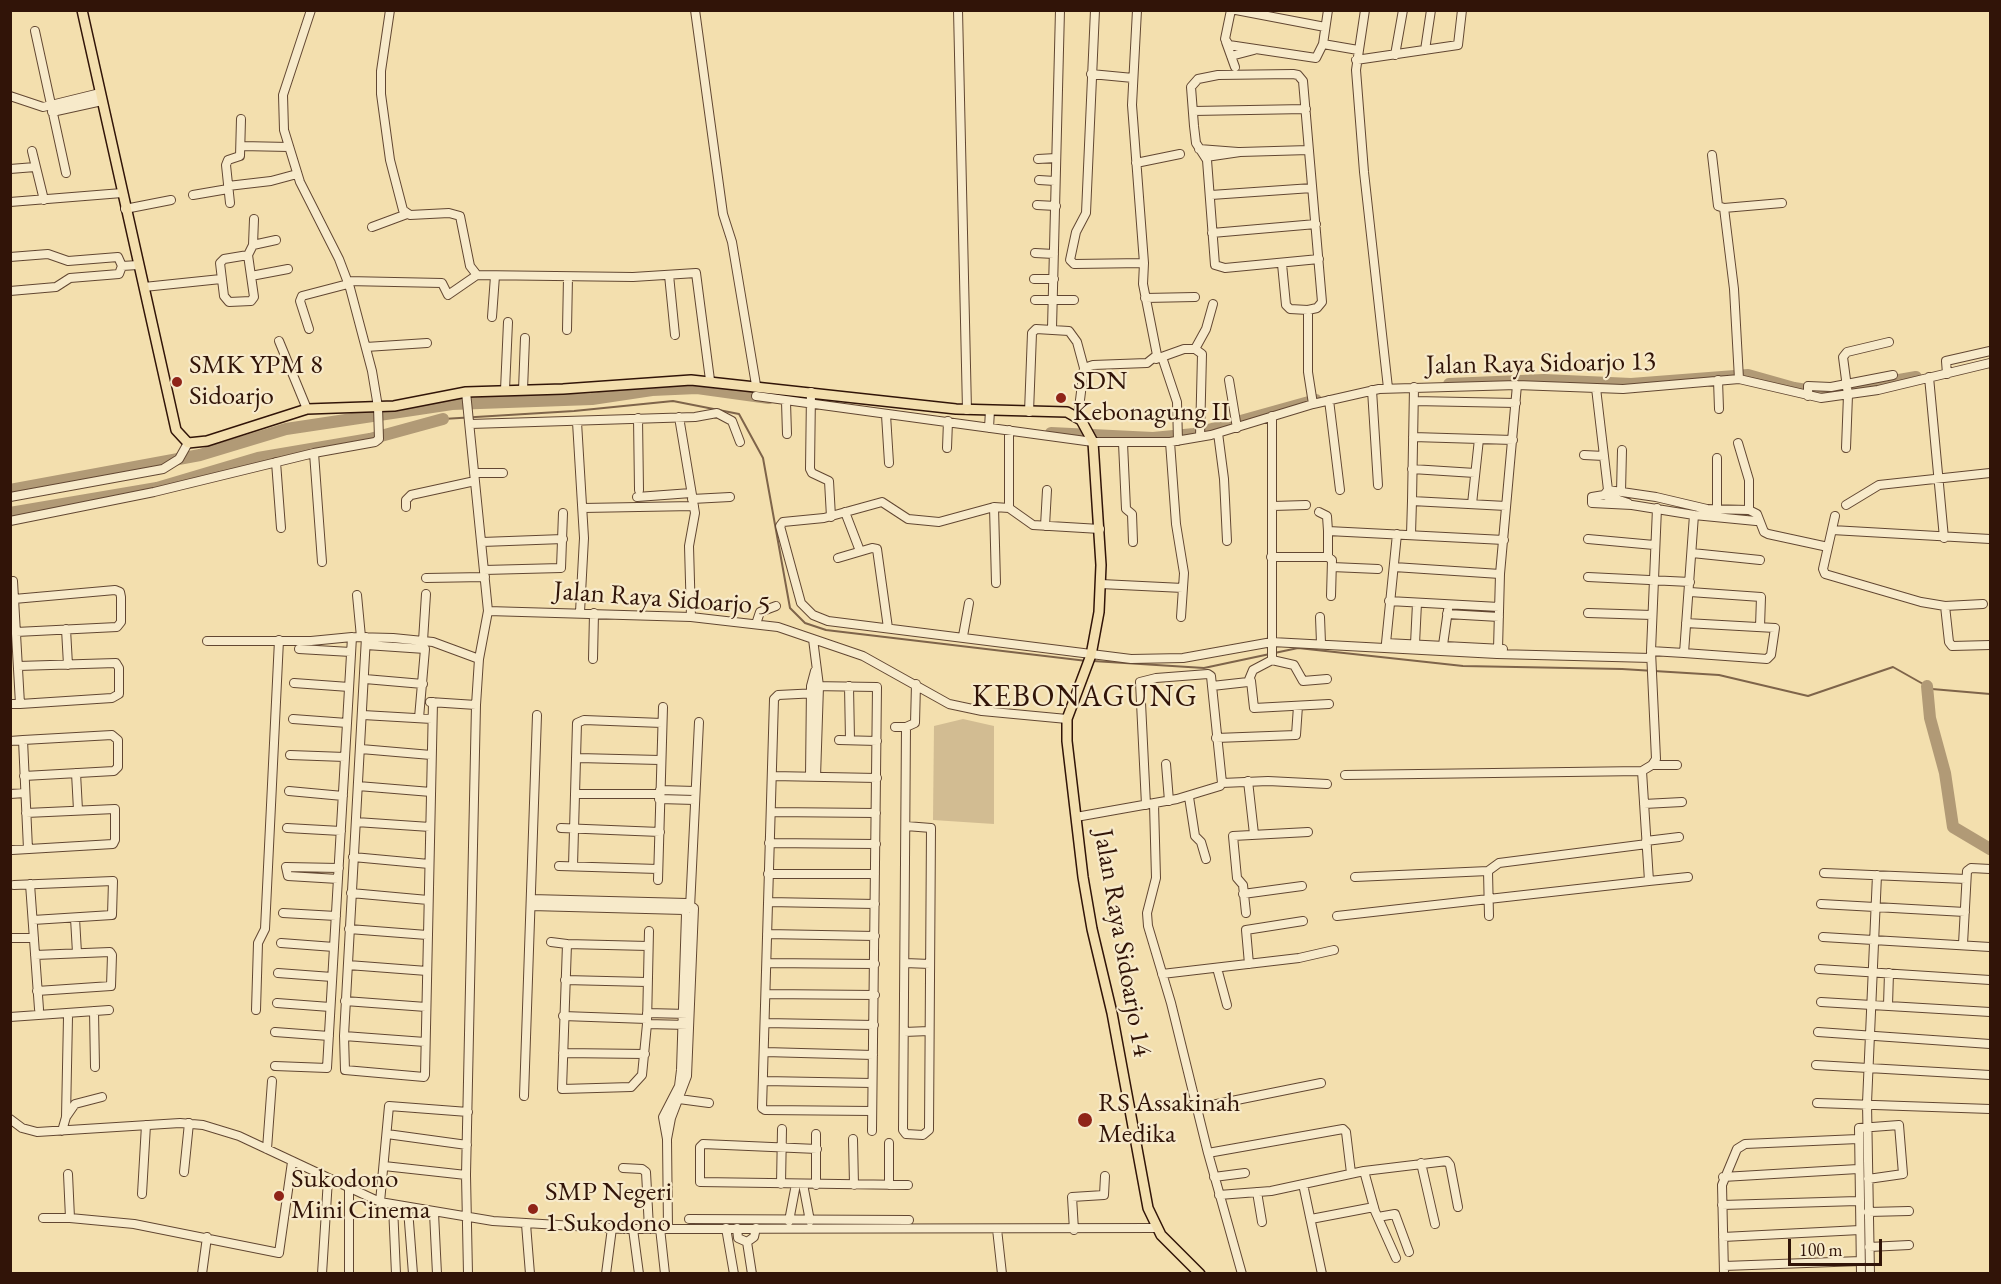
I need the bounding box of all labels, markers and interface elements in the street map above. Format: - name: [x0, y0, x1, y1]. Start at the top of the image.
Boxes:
- street label: Jalan Raya Sidoarjo 13: [1426, 346, 1656, 382]
- place label: SMK YPM 8 Sidoarjo: [189, 350, 323, 413]
- place label: SDN Kebonagung II: [1073, 366, 1230, 429]
- marker: SMK YPM 8 Sidoarjo: [170, 375, 184, 389]
- marker: SDN Kebonagung II: [1054, 391, 1068, 405]
- street label: Jalan Raya Sidoarjo 5: [552, 575, 772, 623]
- district label: KEBONAGUNG: [972, 680, 1198, 716]
- street label: Jalan Raya Sidoarjo 14: [1086, 827, 1158, 1059]
- place label: RS Assakinah Medika: [1098, 1088, 1240, 1151]
- marker: RS Assakinah Medika: [1076, 1111, 1094, 1129]
- place label: Sukodono Mini Cinema: [291, 1164, 431, 1227]
- place label: SMP Negeri 1 Sukodono: [545, 1177, 672, 1240]
- marker: Sukodono Mini Cinema: [272, 1189, 286, 1203]
- marker: SMP Negeri 1 Sukodono: [526, 1202, 540, 1216]
- scale bar: [1791, 1227, 1886, 1265]
- text: 100 m: [1799, 1238, 1843, 1261]

